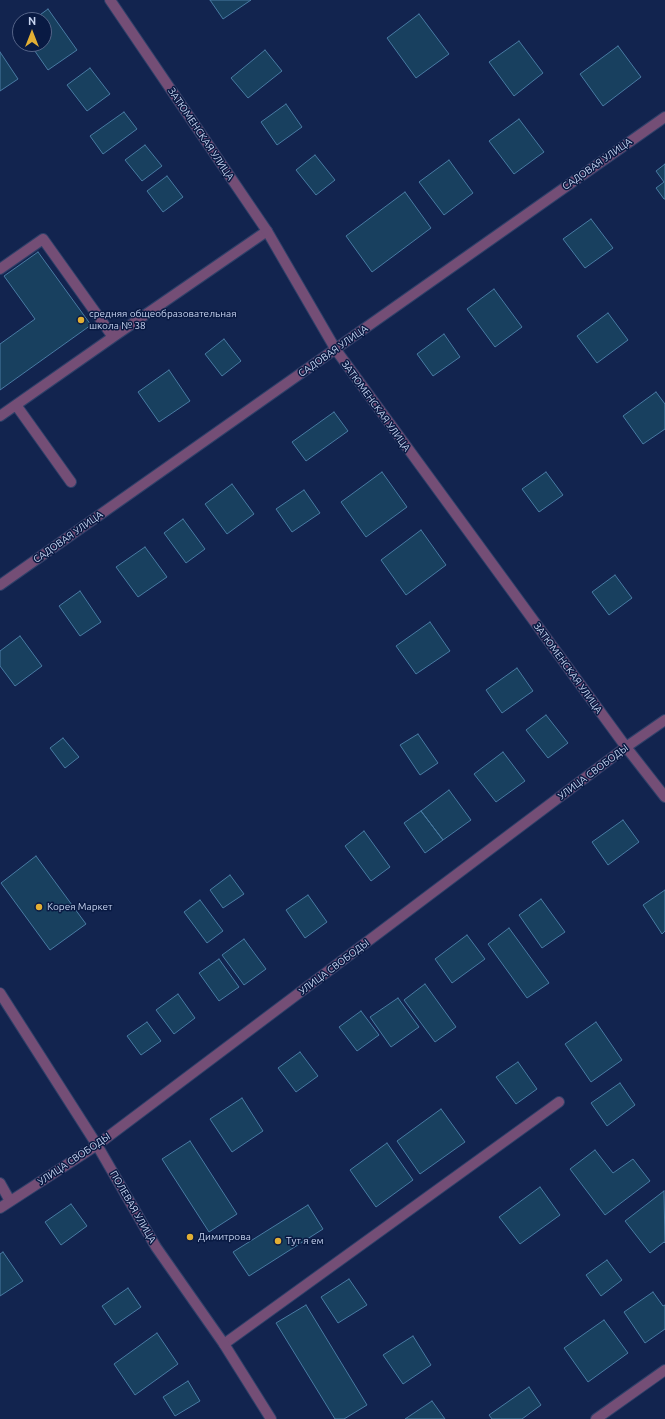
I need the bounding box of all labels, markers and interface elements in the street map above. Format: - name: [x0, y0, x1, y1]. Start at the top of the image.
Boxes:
- north arrow: [12, 12, 52, 52]
- text: N: [28, 15, 36, 27]
- street label: ЗАТЮМЕНСКАЯ УЛИЦА: [165, 85, 237, 183]
- street label: САДОВАЯ УЛИЦА: [560, 136, 634, 192]
- place label: средняя общеобразовательная школа № 38: [89, 308, 237, 332]
- marker: средняя общеобразовательная школа № 38: [76, 315, 86, 325]
- street label: САДОВАЯ УЛИЦА: [296, 323, 370, 379]
- street label: ЗАТЮМЕНСКАЯ УЛИЦА: [339, 358, 413, 454]
- street label: САДОВАЯ УЛИЦА: [31, 509, 105, 565]
- street label: ЗАТЮМЕНСКАЯ УЛИЦА: [531, 620, 605, 716]
- street label: УЛИЦА СВОБОДЫ: [556, 742, 630, 802]
- place label: Корея Маркет: [47, 901, 112, 913]
- marker: Корея Маркет: [34, 902, 44, 912]
- street label: УЛИЦА СВОБОДЫ: [297, 937, 371, 997]
- street label: УЛИЦА СВОБОДЫ: [36, 1130, 112, 1188]
- street label: ПОЛЕВАЯ УЛИЦА: [107, 1169, 159, 1245]
- place label: Димитрова: [198, 1231, 251, 1243]
- marker: Димитрова: [185, 1232, 195, 1242]
- place label: Тут я ем: [286, 1235, 324, 1247]
- marker: Тут я ем: [273, 1236, 283, 1246]

